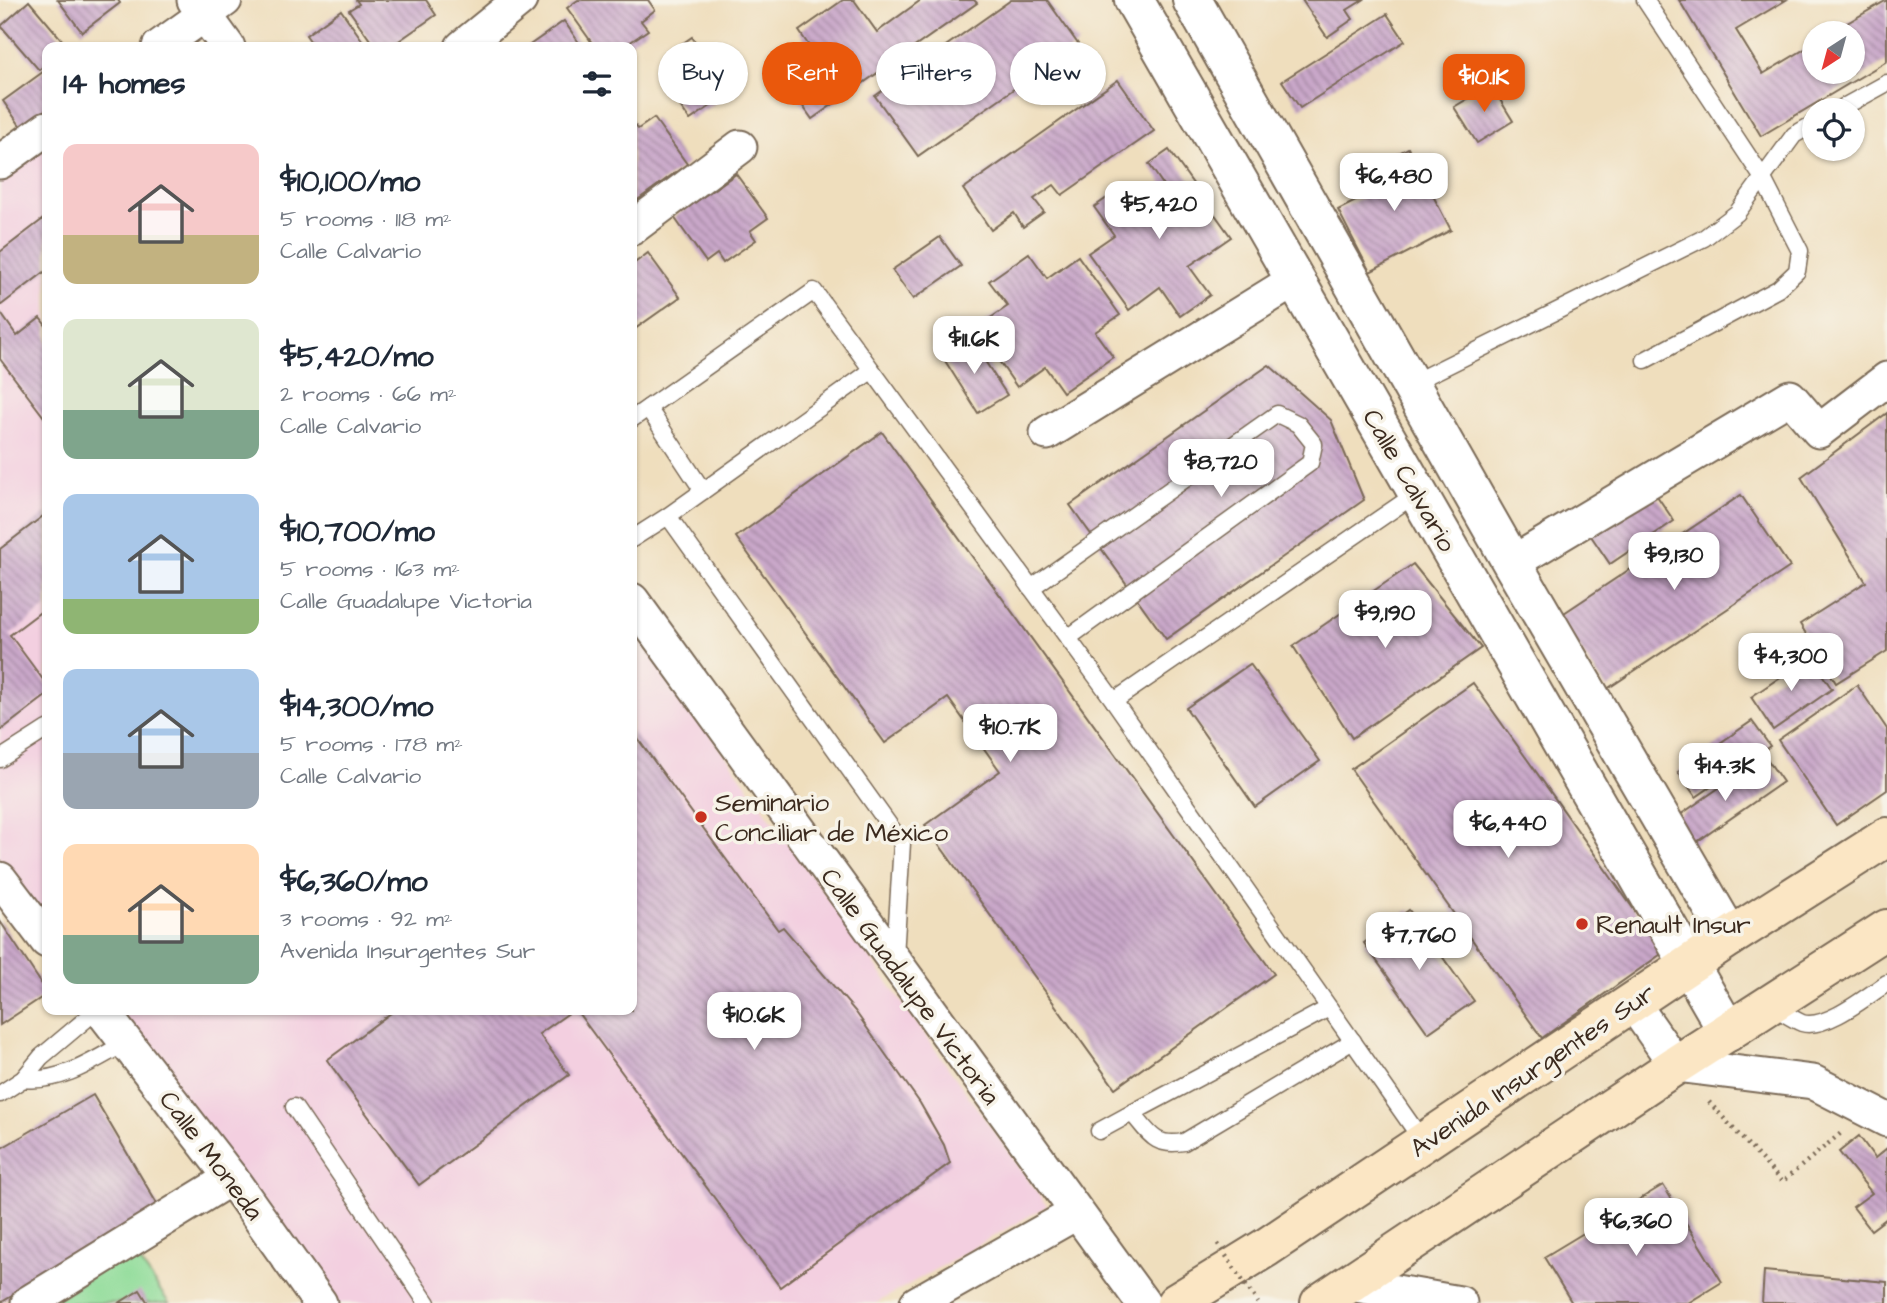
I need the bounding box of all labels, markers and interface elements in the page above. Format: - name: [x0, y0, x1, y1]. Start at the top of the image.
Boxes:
- north arrow: [1802, 21, 1866, 84]
- map controls: [1802, 21, 1865, 161]
- chip: Buy: [658, 42, 748, 105]
- chip: Rent: [762, 42, 862, 105]
- chip: Filters: [876, 42, 996, 105]
- chip: New: [1010, 42, 1106, 105]
- pin: $10.1K: [1427, 54, 1541, 114]
- text: $10.1K: [1459, 61, 1509, 93]
- text: 14 homes: [63, 63, 186, 105]
- icon: filters: [578, 65, 616, 103]
- button: locate: [1802, 98, 1865, 161]
- pin: $6,480: [1337, 154, 1451, 213]
- text: $6,480: [1356, 160, 1432, 192]
- text: $10,100/mo: [280, 161, 420, 203]
- icon: home: [119, 172, 203, 256]
- pin: $5,420: [1102, 182, 1216, 241]
- text: $5,420: [1121, 188, 1197, 220]
- text: 5 rooms · 118 m²: [280, 203, 452, 235]
- text: Calle Calvario: [280, 235, 421, 267]
- pin: $11.6K: [917, 316, 1031, 376]
- text: $11.6K: [949, 323, 999, 355]
- text: $5,420/mo: [280, 336, 434, 378]
- icon: home: [119, 347, 203, 431]
- text: 2 rooms · 66 m²: [280, 378, 457, 410]
- street label: Calle Calvario: [1354, 402, 1465, 559]
- text: Calle Calvario: [280, 410, 421, 442]
- pin: $8,720: [1164, 440, 1278, 499]
- text: $8,720: [1184, 446, 1258, 478]
- text: $10,700/mo: [280, 511, 435, 553]
- icon: home: [119, 522, 203, 606]
- pin: $9,130: [1617, 532, 1731, 592]
- text: $9,130: [1644, 539, 1704, 571]
- text: 5 rooms · 163 m²: [280, 553, 460, 585]
- text: Calle Guadalupe Victoria: [280, 585, 532, 617]
- pin: $9,190: [1328, 590, 1442, 650]
- text: $9,190: [1355, 597, 1415, 629]
- pin: $4,300: [1734, 634, 1848, 693]
- text: $4,300: [1754, 640, 1828, 672]
- text: $14,300/mo: [280, 686, 433, 728]
- icon: home: [119, 697, 203, 781]
- pin: $10.7K: [953, 704, 1067, 764]
- text: $10.7K: [979, 711, 1041, 743]
- text: 5 rooms · 178 m²: [280, 728, 463, 760]
- pin: $14.3K: [1668, 744, 1782, 803]
- text: $14.3K: [1695, 750, 1755, 782]
- text: Calle Calvario: [280, 760, 421, 792]
- place label: Seminario Conciliar de México: [715, 785, 948, 851]
- pin: $6,440: [1451, 800, 1565, 860]
- text: $6,440: [1469, 807, 1547, 839]
- marker: Seminario Conciliar de México: [693, 809, 709, 825]
- text: $6,360/mo: [280, 861, 428, 903]
- street label: Calle Guadalupe Victoria: [812, 861, 1008, 1112]
- icon: home: [119, 872, 203, 956]
- text: 3 rooms · 92 m²: [280, 903, 453, 935]
- place label: Renault Insur: [1596, 907, 1751, 943]
- pin: $7,760: [1362, 912, 1476, 972]
- marker: Renault Insur: [1574, 916, 1590, 932]
- text: $7,760: [1382, 919, 1456, 951]
- text: Avenida Insurgentes Sur: [280, 935, 535, 967]
- street label: Avenida Insurgentes Sur: [1403, 975, 1663, 1168]
- pin: $10.6K: [697, 992, 811, 1052]
- text: $10.6K: [723, 999, 785, 1031]
- street label: Calle Moneda: [150, 1083, 272, 1228]
- pin: $6,360: [1579, 1198, 1693, 1258]
- text: $6,360: [1600, 1205, 1672, 1237]

